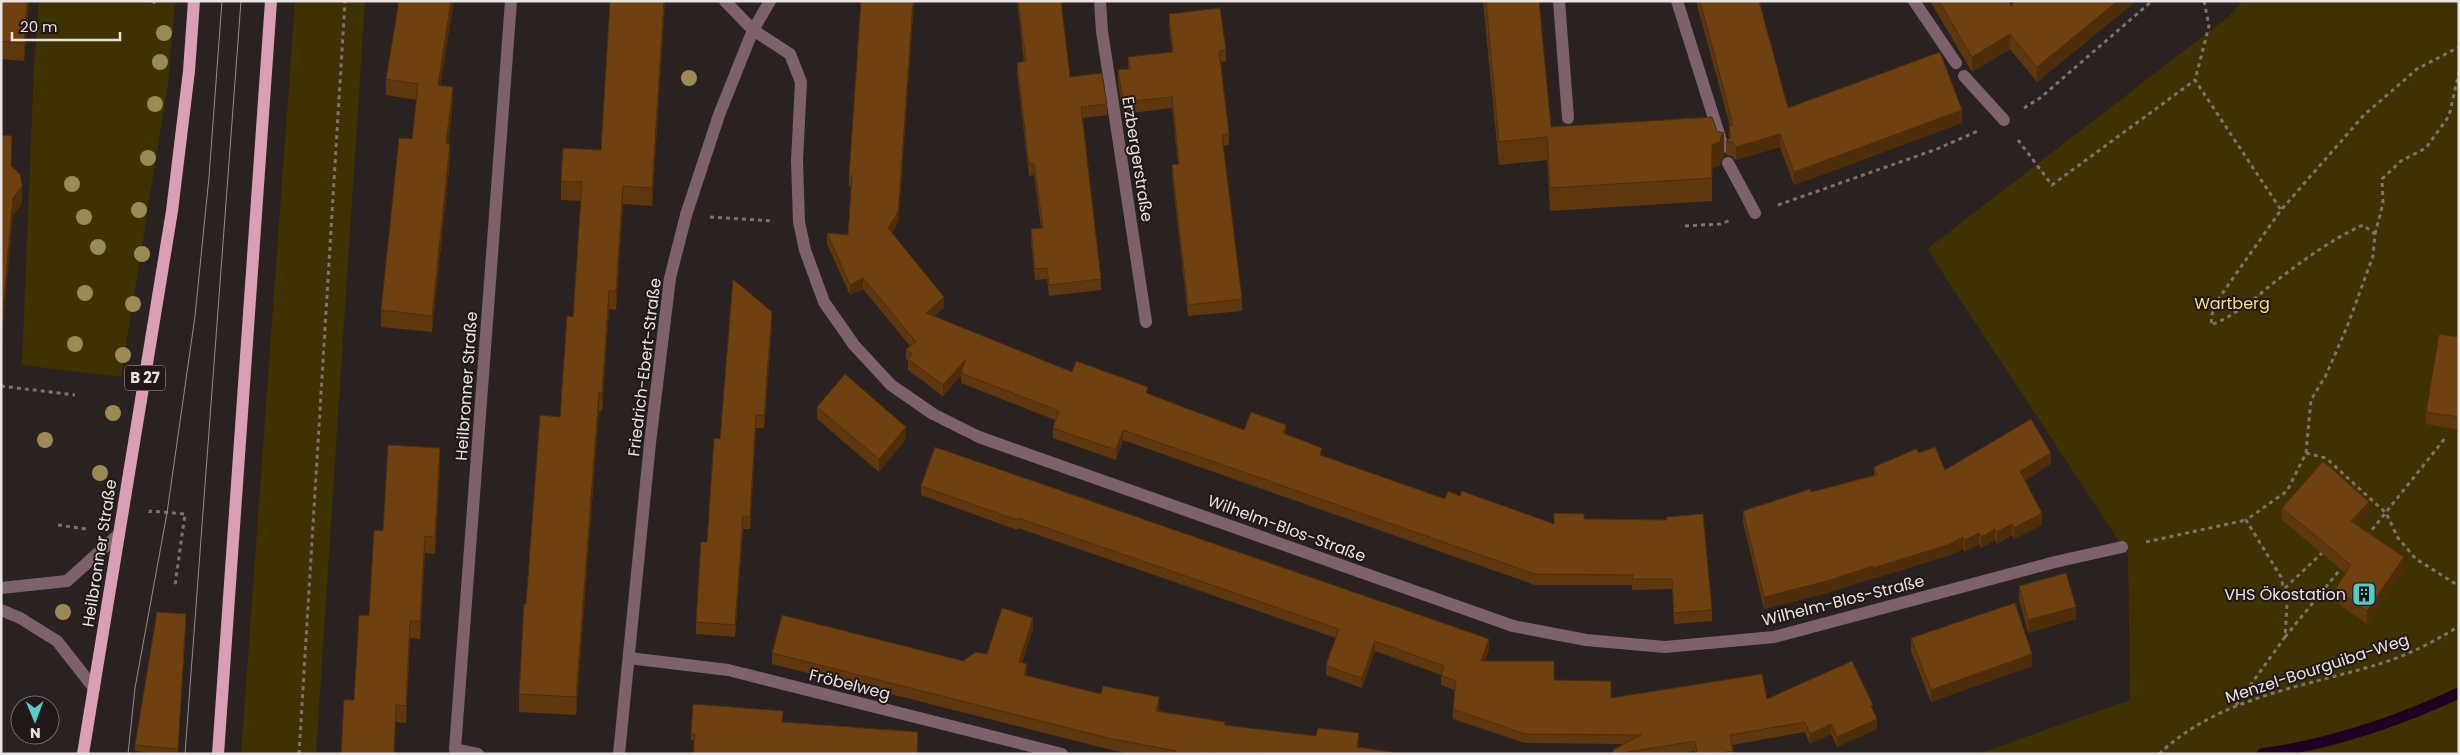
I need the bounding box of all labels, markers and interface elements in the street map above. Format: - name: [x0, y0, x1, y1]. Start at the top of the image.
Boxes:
- scale bar: [12, 10, 120, 42]
- text: 20 m: [20, 16, 58, 37]
- street label: Erzbergerstraße: [1116, 95, 1159, 223]
- street label: Friedrich-Ebert-Straße: [622, 276, 667, 458]
- park label: Wartberg: [2194, 292, 2270, 315]
- street label: Heilbronner Straße: [450, 311, 483, 461]
- road number: B 27: [125, 366, 165, 390]
- street label: Heilbronner Straße: [76, 477, 123, 629]
- street label: Wilhelm-Blos-Straße: [1204, 489, 1369, 568]
- street label: Wilhelm-Blos-Straße: [1759, 569, 1927, 632]
- building icon: VHS Ökostation: [2351, 581, 2377, 607]
- place label: VHS Ökostation: [2224, 583, 2346, 606]
- street label: Menzel-Bourguiba-Weg: [2222, 628, 2412, 709]
- street label: Fröbelweg: [807, 663, 893, 706]
- north arrow: [10, 695, 60, 745]
- text: N: [30, 723, 41, 743]

